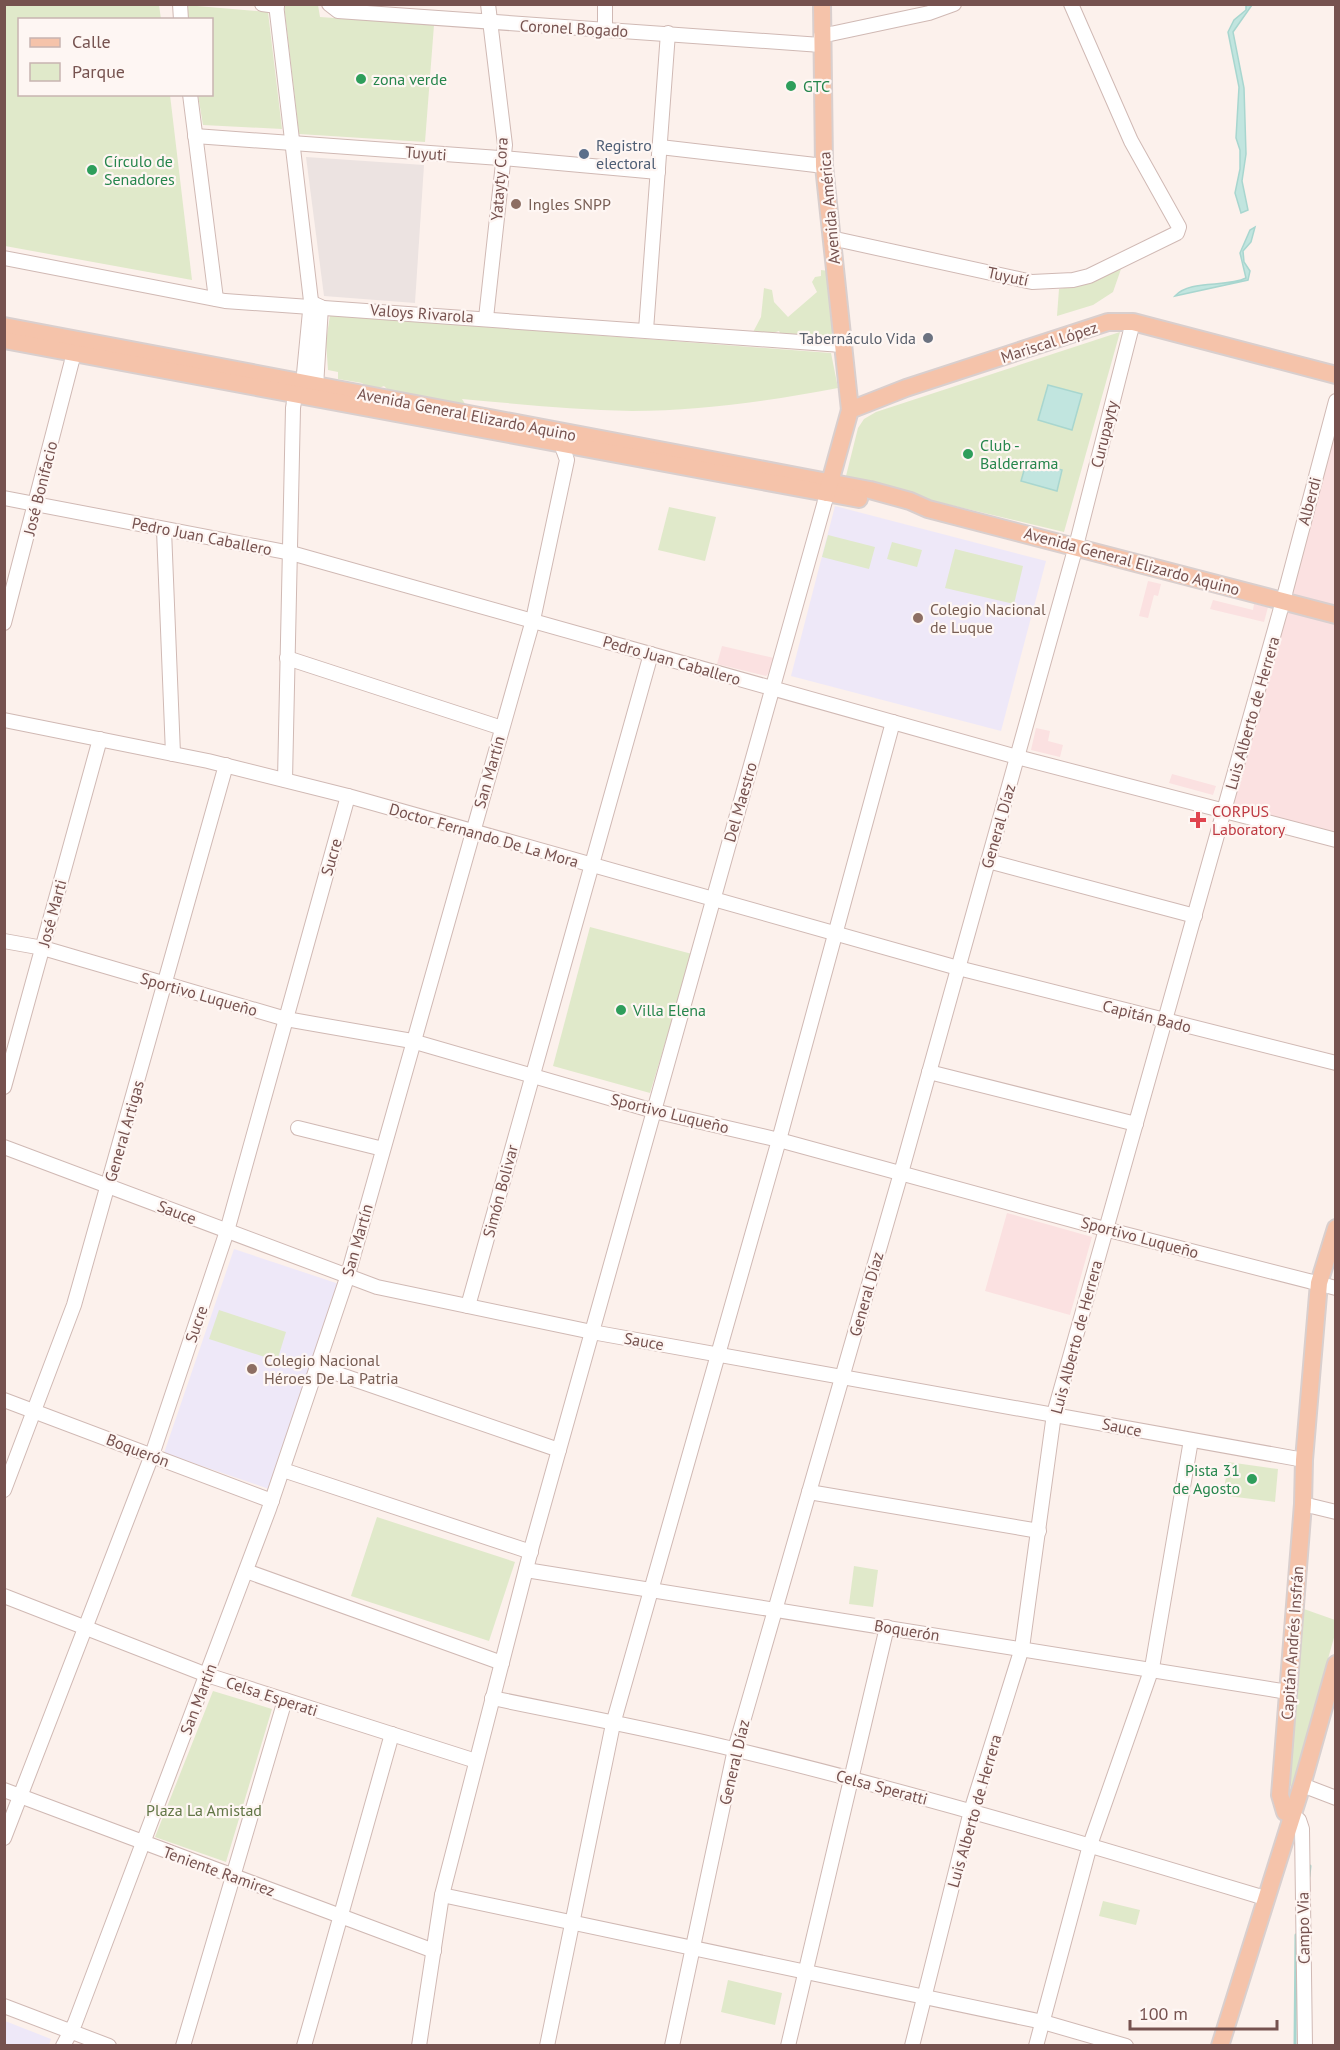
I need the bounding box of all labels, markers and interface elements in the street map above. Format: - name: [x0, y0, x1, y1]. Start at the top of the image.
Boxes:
- street label: Coronel Bogado: [519, 15, 629, 41]
- legend: [18, 18, 213, 96]
- text: Calle: [72, 30, 111, 53]
- text: Parque: [72, 60, 125, 83]
- place label: zona verde: [373, 69, 447, 89]
- marker: zona verde: [354, 72, 368, 86]
- place label: GTC: [803, 76, 830, 96]
- marker: GTC: [784, 79, 798, 93]
- place label: Registro electoral: [596, 135, 656, 173]
- street label: Yatayty Cora: [486, 137, 512, 221]
- street label: Tuyuti: [405, 142, 447, 164]
- marker: Registro electoral: [577, 147, 591, 161]
- place label: Círculo de Senadores: [104, 151, 175, 189]
- street label: Avenida América: [814, 151, 844, 265]
- marker: Círculo de Senadores: [85, 163, 99, 177]
- place label: Ingles SNPP: [528, 194, 611, 214]
- marker: Ingles SNPP: [509, 197, 523, 211]
- street label: Tuyutí: [986, 262, 1030, 290]
- street label: Valoys Rivarola: [369, 299, 474, 327]
- street label: Mariscal López: [998, 317, 1100, 367]
- place label: Tabernáculo Vida: [799, 328, 916, 348]
- marker: Tabernáculo Vida: [921, 331, 935, 345]
- street label: Avenida General Elizardo Aquino: [356, 383, 578, 445]
- street label: Curupayty: [1086, 398, 1122, 470]
- place label: Club - Balderrama: [980, 435, 1058, 473]
- street label: José Bonifacio: [18, 439, 61, 538]
- marker: Club - Balderrama: [961, 447, 975, 461]
- street label: Alberdi: [1293, 475, 1325, 527]
- street label: Pedro Juan Caballero: [130, 513, 274, 559]
- street label: Avenida General Elizardo Aquino: [1022, 523, 1242, 599]
- place label: Colegio Nacional de Luque: [930, 599, 1046, 637]
- marker: Colegio Nacional de Luque: [911, 611, 925, 625]
- street label: Pedro Juan Caballero: [601, 631, 743, 689]
- street label: Luis Alberto de Herrera: [1221, 634, 1283, 792]
- street label: San Martín: [469, 733, 509, 811]
- street label: Del Maestro: [719, 760, 761, 844]
- street label: General Díaz: [976, 781, 1020, 871]
- street label: Doctor Fernando De La Mora: [387, 798, 581, 872]
- place label: CORPUS Laboratory: [1212, 801, 1286, 839]
- marker: CORPUS Laboratory: [1189, 811, 1207, 829]
- street label: Sucre: [316, 836, 346, 878]
- street label: José Marti: [33, 877, 71, 950]
- street label: Sportivo Luqueño: [138, 968, 260, 1020]
- street label: Capitán Bado: [1101, 995, 1193, 1037]
- place label: Villa Elena: [632, 1000, 706, 1020]
- marker: Villa Elena: [614, 1003, 628, 1017]
- street label: General Artigas: [100, 1078, 148, 1184]
- street label: Sportivo Luqueño: [609, 1089, 731, 1137]
- street label: Simón Bolivar: [478, 1142, 522, 1240]
- street label: Sauce: [155, 1195, 199, 1229]
- street label: San Martín: [337, 1201, 377, 1279]
- street label: Sportivo Luqueño: [1079, 1212, 1201, 1262]
- street label: General Díaz: [844, 1249, 888, 1339]
- street label: Luis Alberto de Herrera: [1046, 1258, 1106, 1416]
- street label: Sucre: [180, 1303, 212, 1345]
- street label: Sauce: [623, 1328, 665, 1354]
- place label: Colegio Nacional Héroes De La Patria: [264, 1350, 398, 1388]
- marker: Colegio Nacional Héroes De La Patria: [245, 1362, 259, 1376]
- street label: Sauce: [1100, 1413, 1144, 1441]
- street label: Boquerón: [104, 1429, 172, 1471]
- place label: Pista 31 de Agosto: [1173, 1460, 1240, 1498]
- marker: Pista 31 de Agosto: [1245, 1472, 1259, 1486]
- street label: Capitán Andrés Insfrán: [1277, 1565, 1307, 1721]
- street label: Boquerón: [873, 1615, 941, 1645]
- street label: San Martín: [175, 1661, 221, 1737]
- street label: Celsa Esperati: [223, 1672, 321, 1720]
- street label: General Díaz: [714, 1717, 754, 1807]
- street label: Luis Alberto de Herrera: [943, 1732, 1005, 1890]
- street label: Celsa Speratti: [834, 1765, 930, 1809]
- park label: Plaza La Amistad: [146, 1800, 262, 1820]
- street label: Teniente Ramirez: [160, 1841, 278, 1901]
- street label: Campo Via: [1292, 1892, 1314, 1964]
- scale bar: [1130, 1993, 1277, 2031]
- text: 100 m: [1139, 2002, 1188, 2025]

